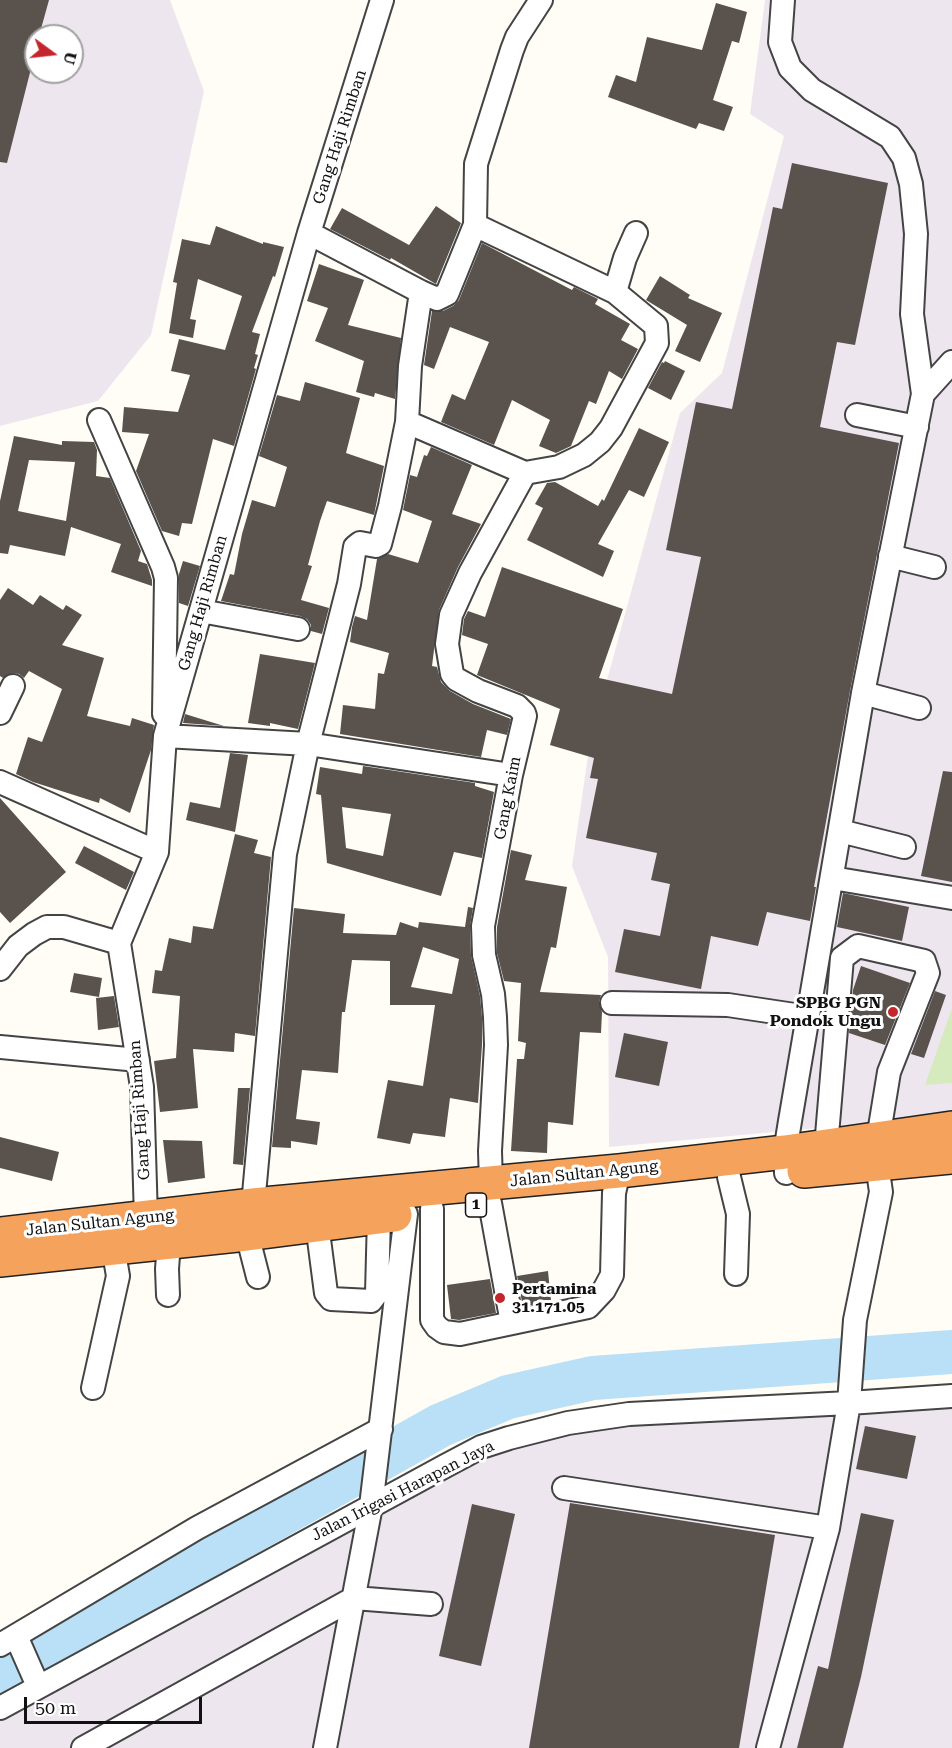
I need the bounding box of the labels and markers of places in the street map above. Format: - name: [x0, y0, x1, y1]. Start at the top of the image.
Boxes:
- place label: SPBG PGN Pondok Ungu: [770, 993, 881, 1031]
- marker: SPBG PGN Pondok Ungu: [886, 1005, 900, 1019]
- place label: Pertamina 31.171.05: [512, 1279, 596, 1317]
- marker: Pertamina 31.171.05: [493, 1291, 507, 1305]

